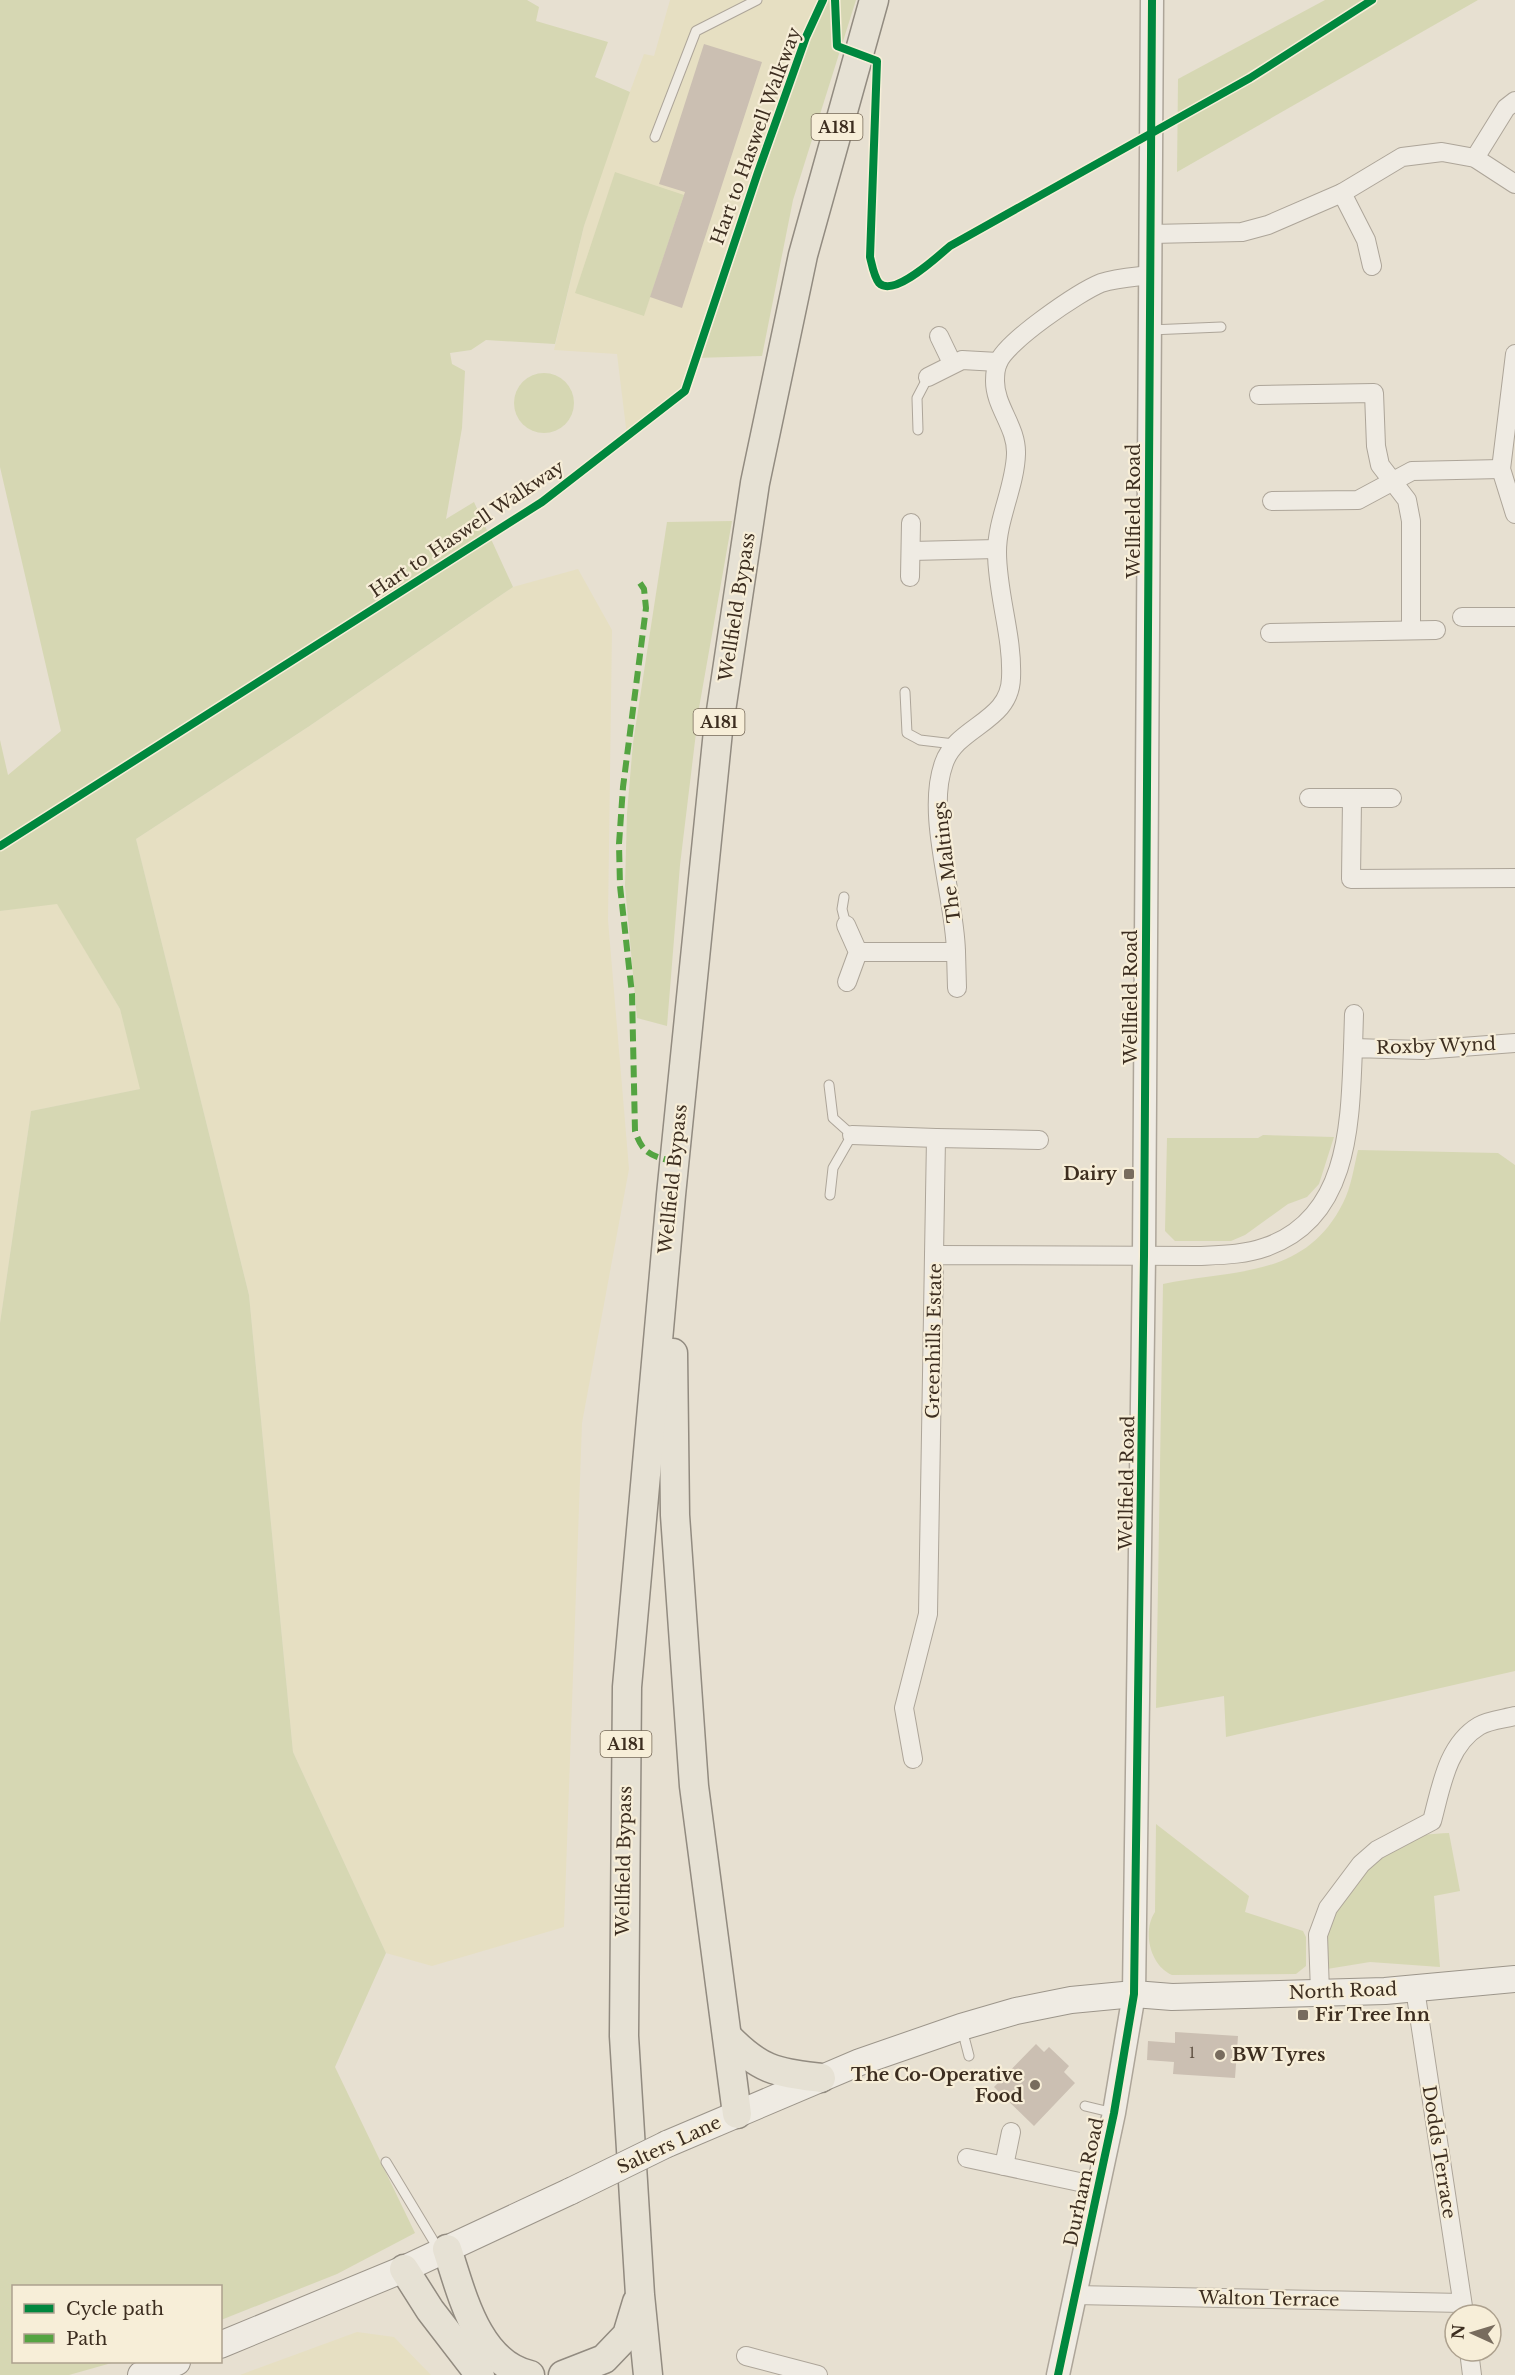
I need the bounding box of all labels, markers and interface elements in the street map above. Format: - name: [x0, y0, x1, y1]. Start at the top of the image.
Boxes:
- street label: Hart to Haswell Walkway: [706, 24, 806, 248]
- road number: A181: [812, 114, 862, 140]
- street label: Wellfield Road: [1123, 444, 1145, 579]
- street label: Hart to Haswell Walkway: [366, 455, 569, 602]
- street label: Wellfield Bypass: [714, 531, 760, 684]
- road number: A181: [694, 709, 744, 735]
- street label: The Maltings: [929, 800, 965, 924]
- street label: Wellfield Road: [1120, 930, 1142, 1065]
- street label: Roxby Wynd: [1376, 1033, 1496, 1059]
- street label: Wellfield Bypass: [654, 1103, 692, 1256]
- place label: Dairy: [1063, 1163, 1117, 1185]
- marker: Dairy: [1122, 1167, 1136, 1181]
- street label: Greenhills Estate: [922, 1263, 946, 1419]
- street label: Wellfield Road: [1115, 1415, 1139, 1552]
- road number: A181: [600, 1731, 652, 1757]
- street label: Wellfield Bypass: [612, 1786, 636, 1937]
- street label: North Road: [1289, 1978, 1397, 2004]
- place label: Fir Tree Inn: [1315, 2004, 1430, 2026]
- marker: Fir Tree Inn: [1296, 2008, 1310, 2022]
- house number: 1: [1189, 2043, 1195, 2062]
- place label: BW Tyres: [1232, 2044, 1325, 2066]
- marker: BW Tyres: [1213, 2048, 1227, 2062]
- place label: The Co-Operative Food: [851, 2064, 1023, 2107]
- marker: The Co-Operative Food: [1028, 2078, 1042, 2092]
- street label: Dodds Terrace: [1418, 2084, 1460, 2220]
- street label: Salters Lane: [613, 2111, 725, 2179]
- street label: Durham Road: [1060, 2115, 1108, 2249]
- legend: [12, 2285, 222, 2363]
- street label: Walton Terrace: [1197, 2287, 1340, 2311]
- text: Cycle path: [66, 2298, 164, 2320]
- north arrow: [1443, 2303, 1503, 2363]
- text: N: [1448, 2324, 1469, 2340]
- text: Path: [66, 2328, 107, 2350]

